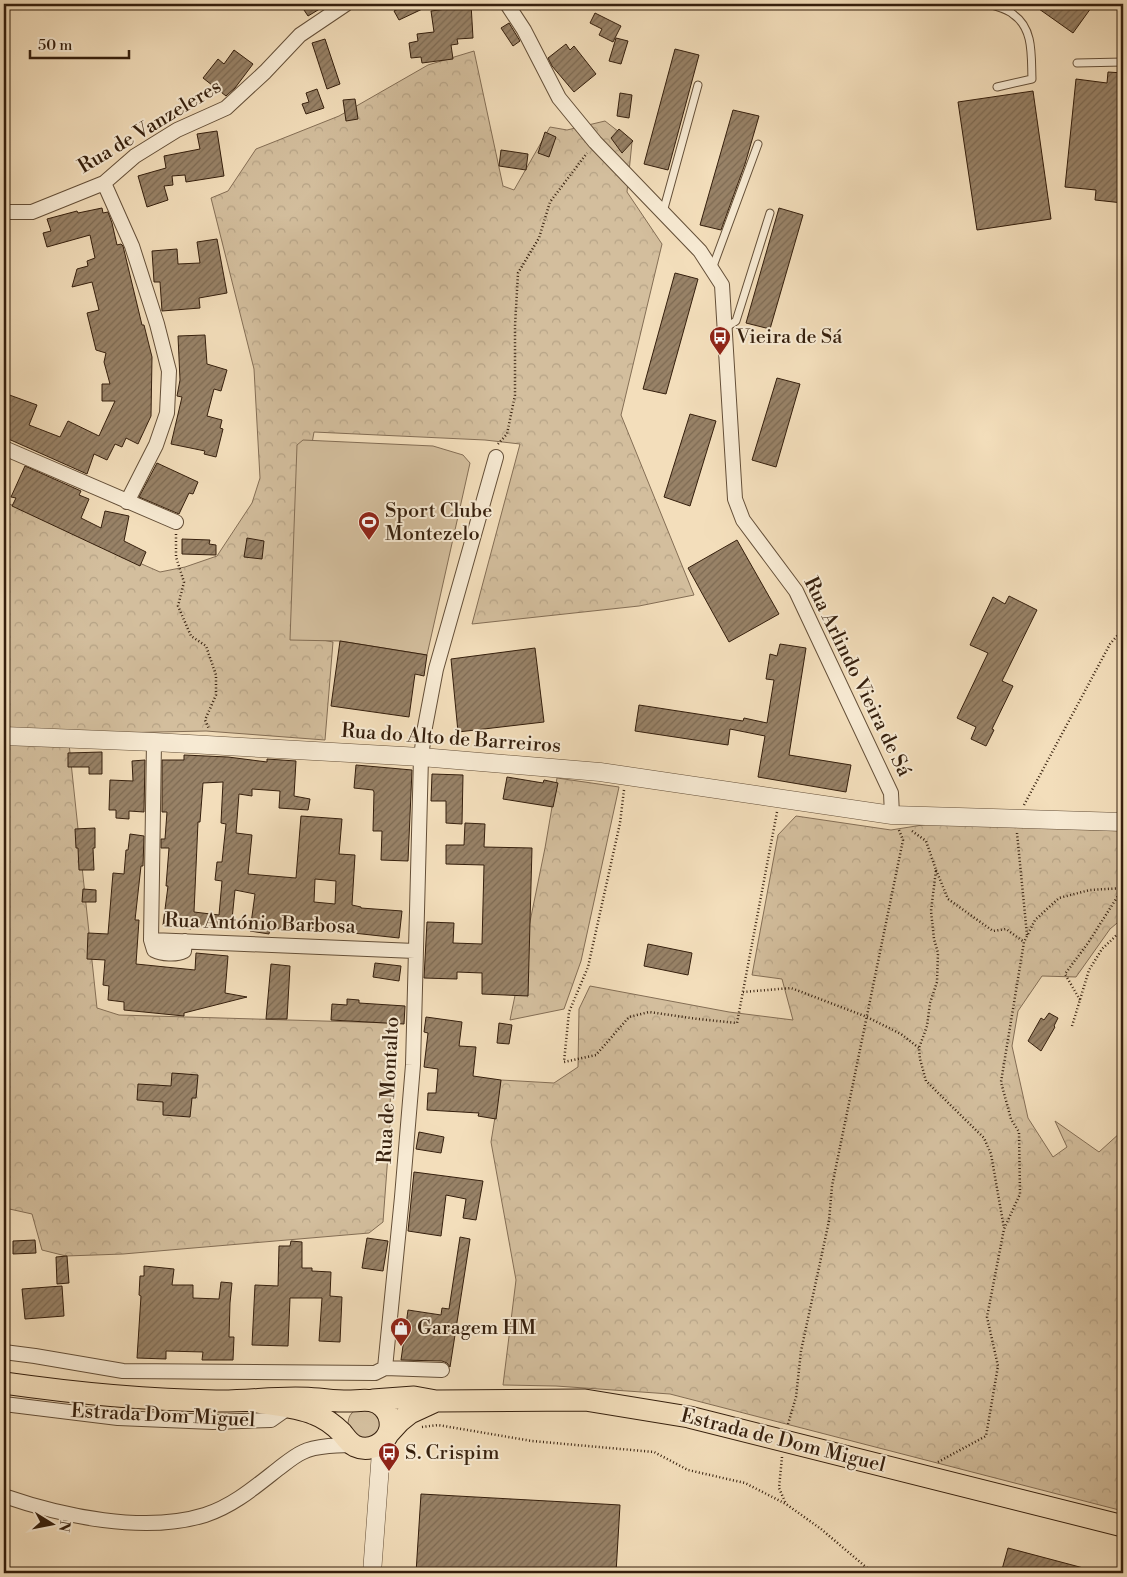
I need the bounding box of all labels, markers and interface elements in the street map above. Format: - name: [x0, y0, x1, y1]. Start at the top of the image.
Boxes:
- scale bar: [30, 28, 129, 60]
- text: 50 m: [38, 36, 72, 55]
- street label: Rua de Vanzeleres: [74, 74, 226, 180]
- bus stop icon: Vieira de Sá: [708, 325, 732, 356]
- place label: Vieira de Sá: [735, 325, 843, 350]
- place label: Sport Clube Montezelo: [385, 499, 492, 547]
- sports icon: Sport Clube Montezelo: [357, 510, 381, 541]
- street label: Rua Arlindo Vieira de Sá: [798, 573, 917, 782]
- street label: Rua do Alto de Barreiros: [340, 719, 562, 759]
- street label: Rua António Barbosa: [164, 908, 357, 940]
- street label: Rua de Montalto: [373, 1016, 405, 1164]
- shop icon: Garagem HM: [389, 1316, 413, 1347]
- place label: Garagem HM: [417, 1316, 536, 1341]
- street label: Estrada Dom Miguel: [70, 1399, 256, 1433]
- street label: Estrada de Dom Miguel: [678, 1403, 888, 1479]
- bus stop icon: S. Crispim: [377, 1441, 401, 1472]
- place label: S. Crispim: [405, 1441, 500, 1466]
- north arrow: [28, 1500, 78, 1550]
- text: N: [54, 1519, 74, 1533]

